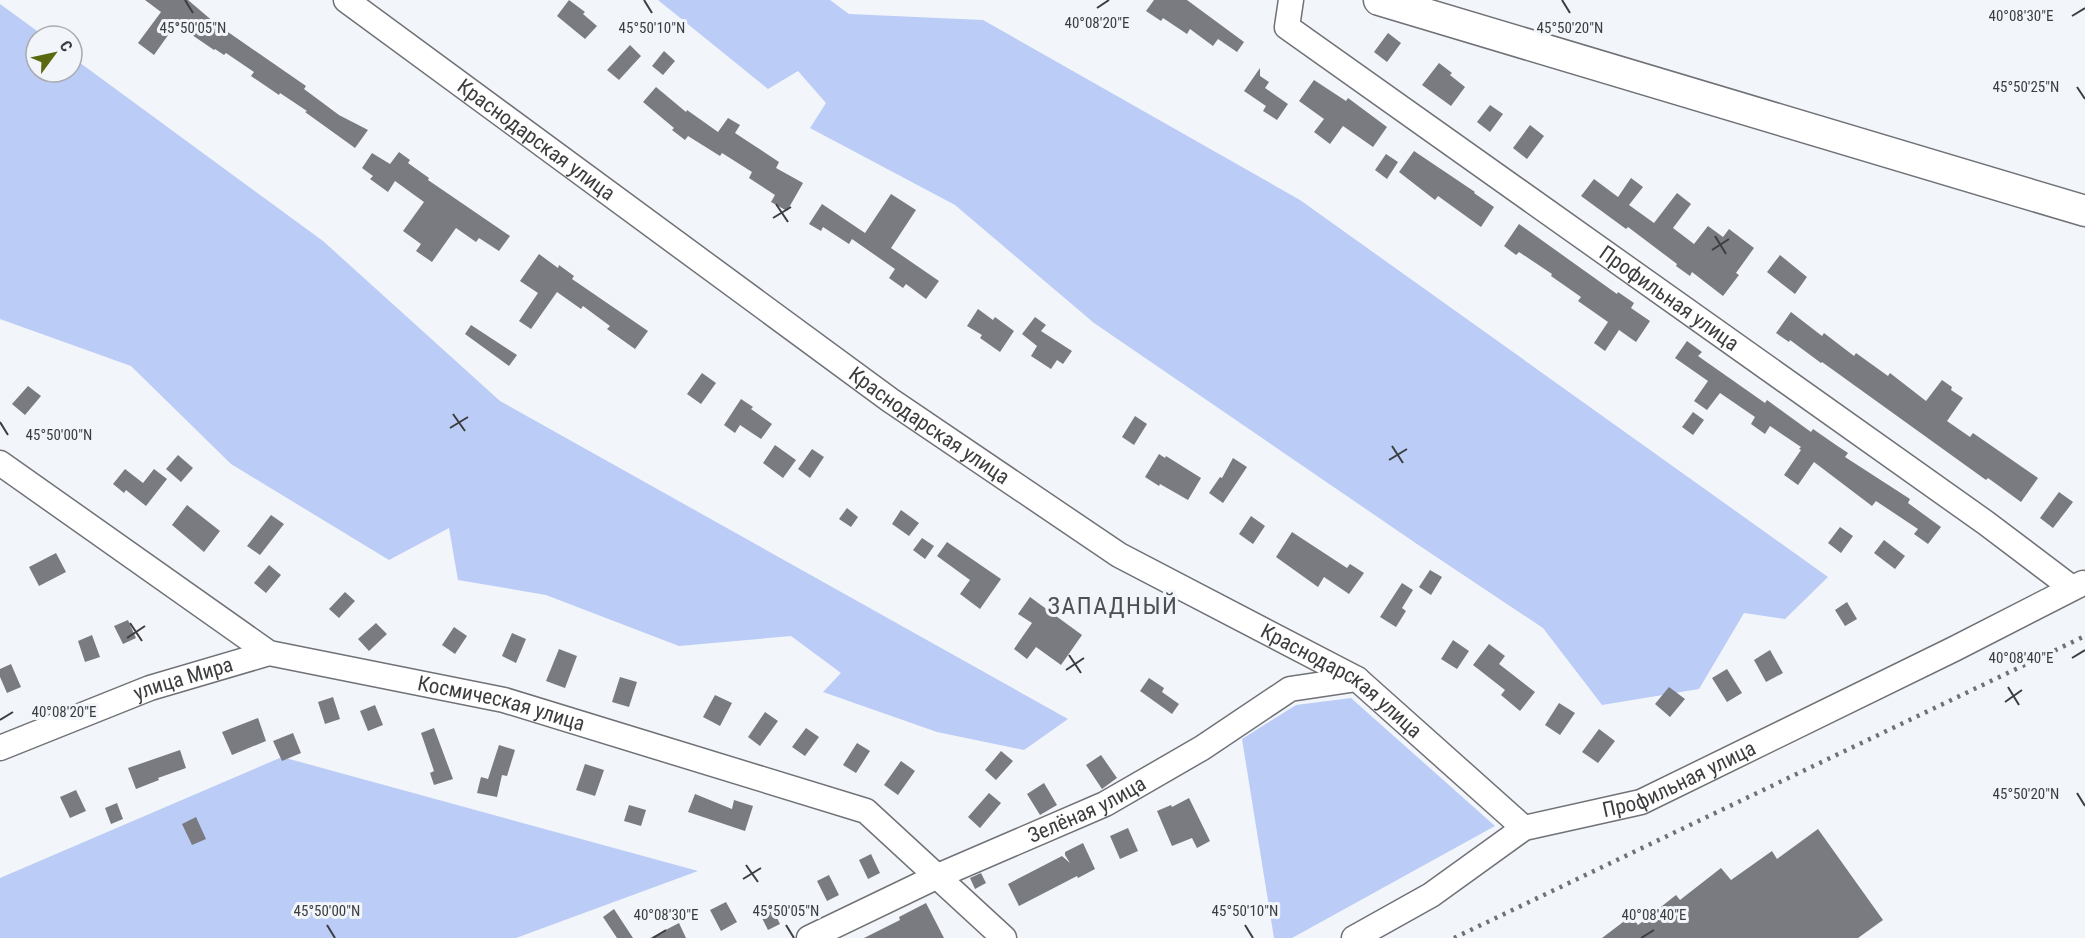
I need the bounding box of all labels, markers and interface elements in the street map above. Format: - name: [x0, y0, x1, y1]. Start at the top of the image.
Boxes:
- text: 40°08'30"E: [1989, 7, 2053, 25]
- text: 40°08'20"E: [1065, 14, 1129, 32]
- text: 45°50'05"N: [160, 19, 226, 37]
- text: 45°50'10"N: [619, 19, 685, 37]
- text: 45°50'20"N: [1537, 19, 1603, 37]
- north arrow: [24, 24, 84, 84]
- text: С: [56, 37, 77, 55]
- street label: Краснодарская улица: [453, 74, 620, 206]
- text: 45°50'25"N: [1993, 78, 2059, 96]
- street label: Профильная улица: [1595, 241, 1744, 356]
- street label: Краснодарская улица: [844, 362, 1014, 489]
- text: 45°50'00"N: [26, 426, 92, 444]
- district label: ЗАПАДНЫЙ: [1048, 592, 1178, 620]
- street label: Краснодарская улица: [1257, 619, 1427, 743]
- text: 40°08'40"E: [1989, 649, 2053, 667]
- street label: улица Мира: [130, 652, 236, 705]
- street label: Космическая улица: [416, 671, 588, 736]
- text: 40°08'20"E: [32, 703, 96, 721]
- street label: Профильная улица: [1600, 736, 1759, 822]
- street label: Зелёная улица: [1024, 771, 1150, 848]
- text: 45°50'20"N: [1993, 785, 2059, 803]
- text: 45°50'00"N: [294, 902, 360, 920]
- text: 45°50'05"N: [753, 902, 819, 920]
- text: 45°50'10"N: [1212, 902, 1278, 920]
- text: 40°08'30"E: [634, 906, 698, 924]
- text: 40°08'40"E: [1622, 906, 1686, 924]

